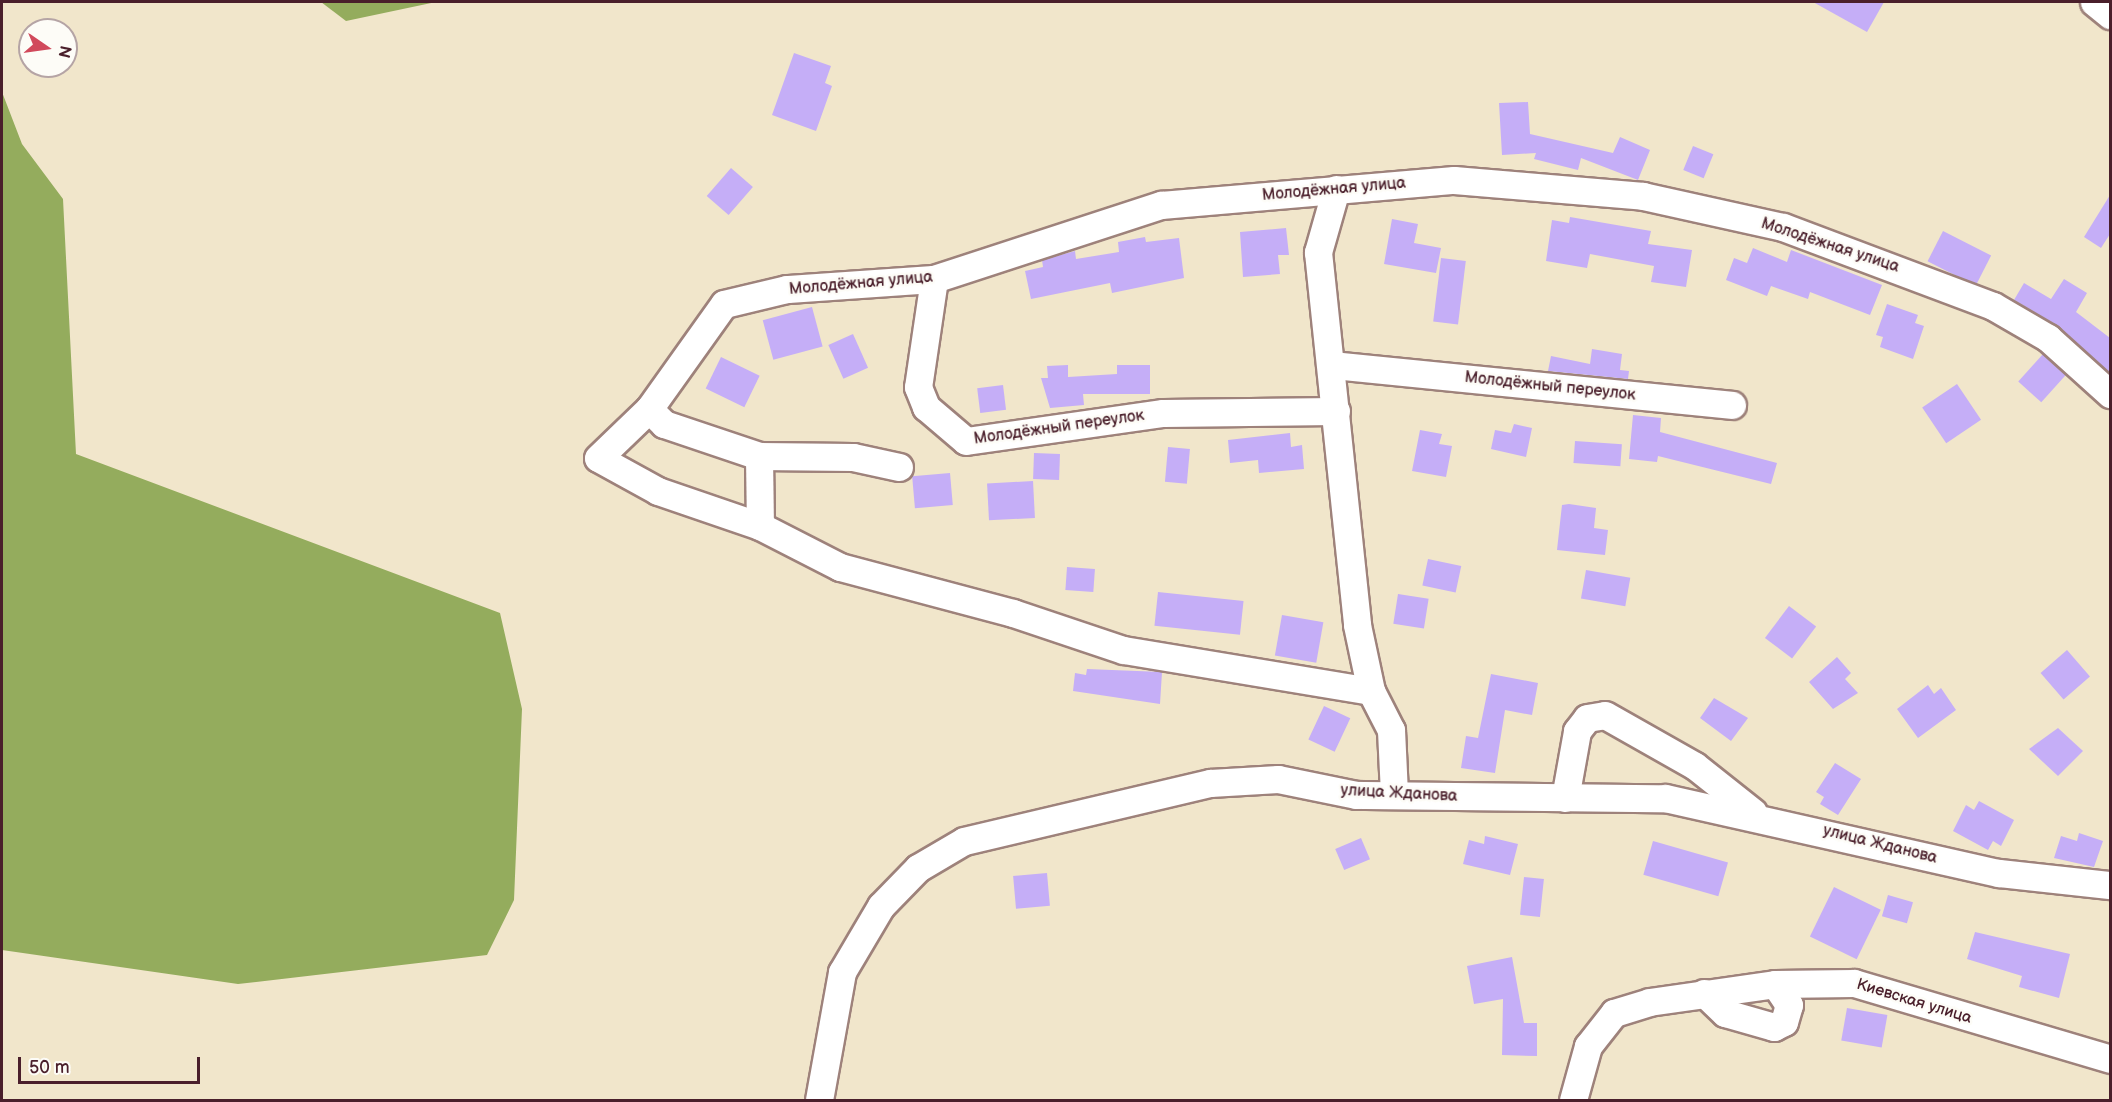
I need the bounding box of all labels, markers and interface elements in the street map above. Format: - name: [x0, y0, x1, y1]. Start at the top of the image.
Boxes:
- north arrow: [18, 18, 78, 78]
- text: N: [53, 44, 75, 60]
- street label: Молодёжная улица: [1261, 174, 1407, 206]
- street label: Молодёжная улица: [1758, 215, 1902, 277]
- street label: Молодёжная улица: [788, 268, 934, 300]
- street label: Молодёжный переулок: [1464, 368, 1636, 406]
- street label: Молодёжный переулок: [973, 407, 1145, 449]
- street label: улица Жданова: [1340, 781, 1458, 807]
- street label: улица Жданова: [1821, 822, 1939, 868]
- street label: Киевская улица: [1854, 975, 1974, 1029]
- scale bar: [21, 1045, 202, 1083]
- text: 50 m: [29, 1057, 70, 1078]

